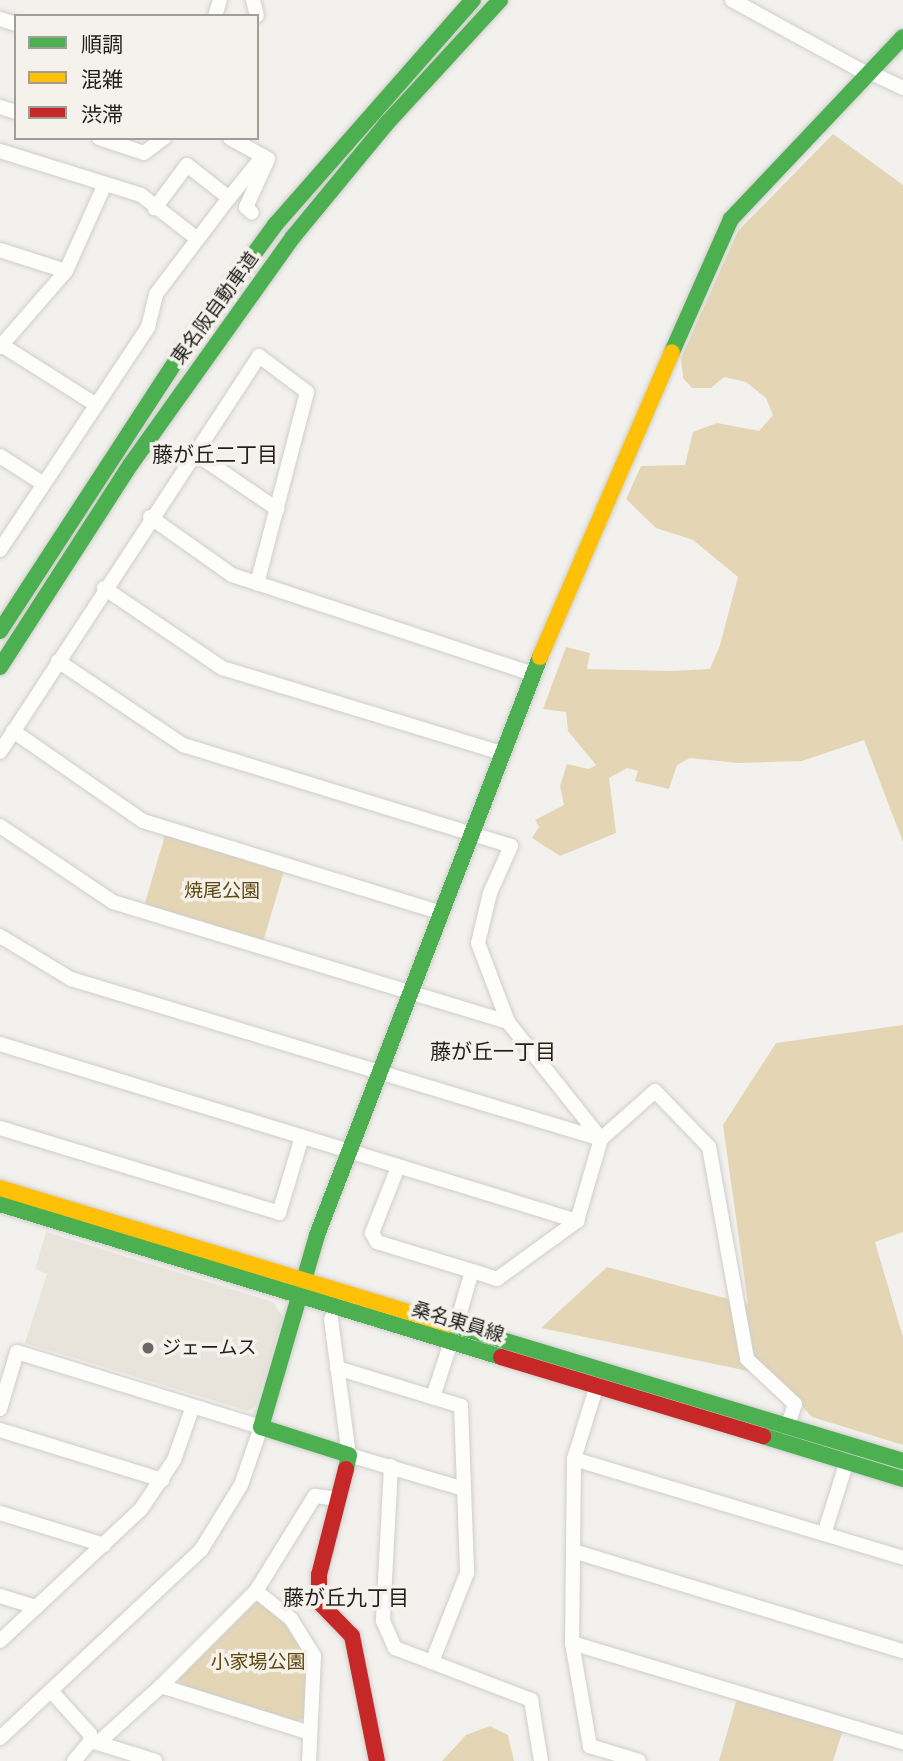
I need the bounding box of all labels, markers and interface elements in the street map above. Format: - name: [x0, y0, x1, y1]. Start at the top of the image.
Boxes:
- legend: [14, 14, 259, 140]
- text: 順調: [81, 32, 123, 57]
- text: 混雑: [81, 67, 123, 92]
- text: 渋滞: [81, 102, 123, 127]
- street label: 東名阪自動車道: [167, 247, 263, 369]
- district label: 藤が丘二丁目: [152, 442, 278, 468]
- park label: 焼尾公園: [184, 880, 260, 902]
- district label: 藤が丘一丁目: [430, 1039, 556, 1065]
- street label: 桑名東員線: [409, 1297, 507, 1347]
- place label: ジェームス: [162, 1337, 257, 1359]
- marker: ジェームス: [140, 1340, 156, 1356]
- district label: 藤が丘九丁目: [283, 1585, 409, 1611]
- park label: 小家場公園: [211, 1651, 305, 1673]

